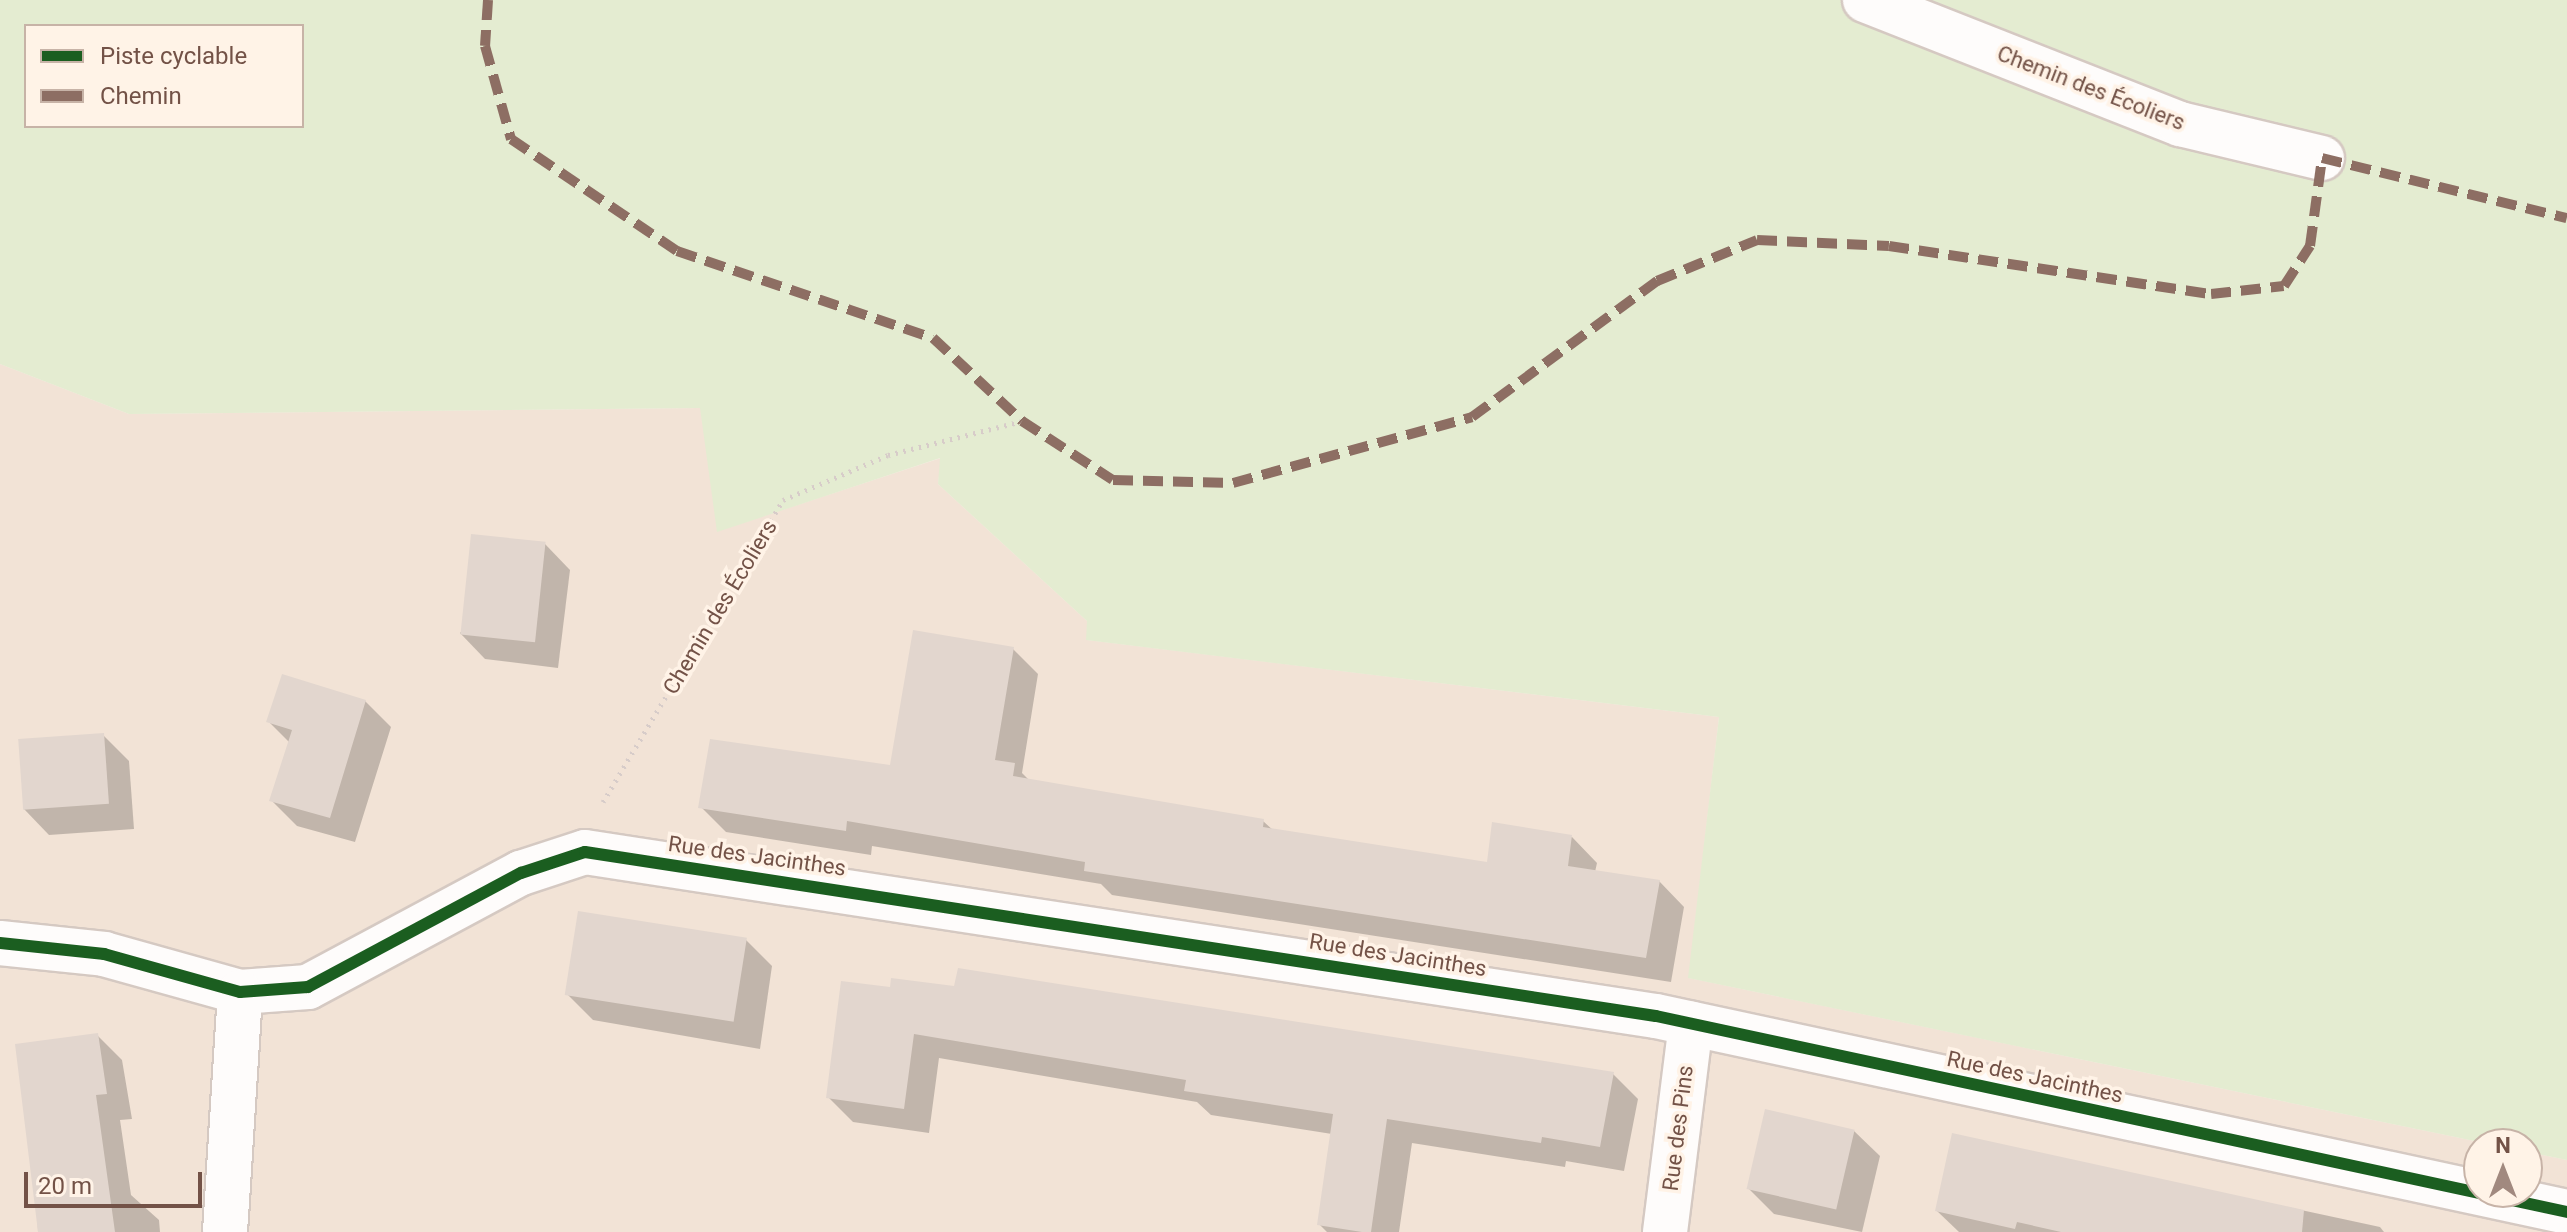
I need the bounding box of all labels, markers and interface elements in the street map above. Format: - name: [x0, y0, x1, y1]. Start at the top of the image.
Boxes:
- legend: [24, 24, 304, 128]
- street label: Chemin des Écoliers: [1993, 40, 2189, 136]
- text: Piste cyclable: [100, 42, 247, 70]
- text: Chemin: [100, 82, 182, 110]
- street label: Chemin des Écoliers: [657, 515, 783, 699]
- street label: Rue des Jacinthes: [666, 830, 848, 882]
- street label: Rue des Jacinthes: [1307, 928, 1489, 982]
- street label: Rue des Jacinthes: [1945, 1045, 2125, 1109]
- street label: Rue des Pins: [1657, 1064, 1699, 1192]
- north arrow: [2463, 1128, 2543, 1208]
- text: N: [2495, 1133, 2511, 1158]
- scale bar: [28, 1156, 206, 1206]
- text: 20 m: [38, 1172, 92, 1200]

